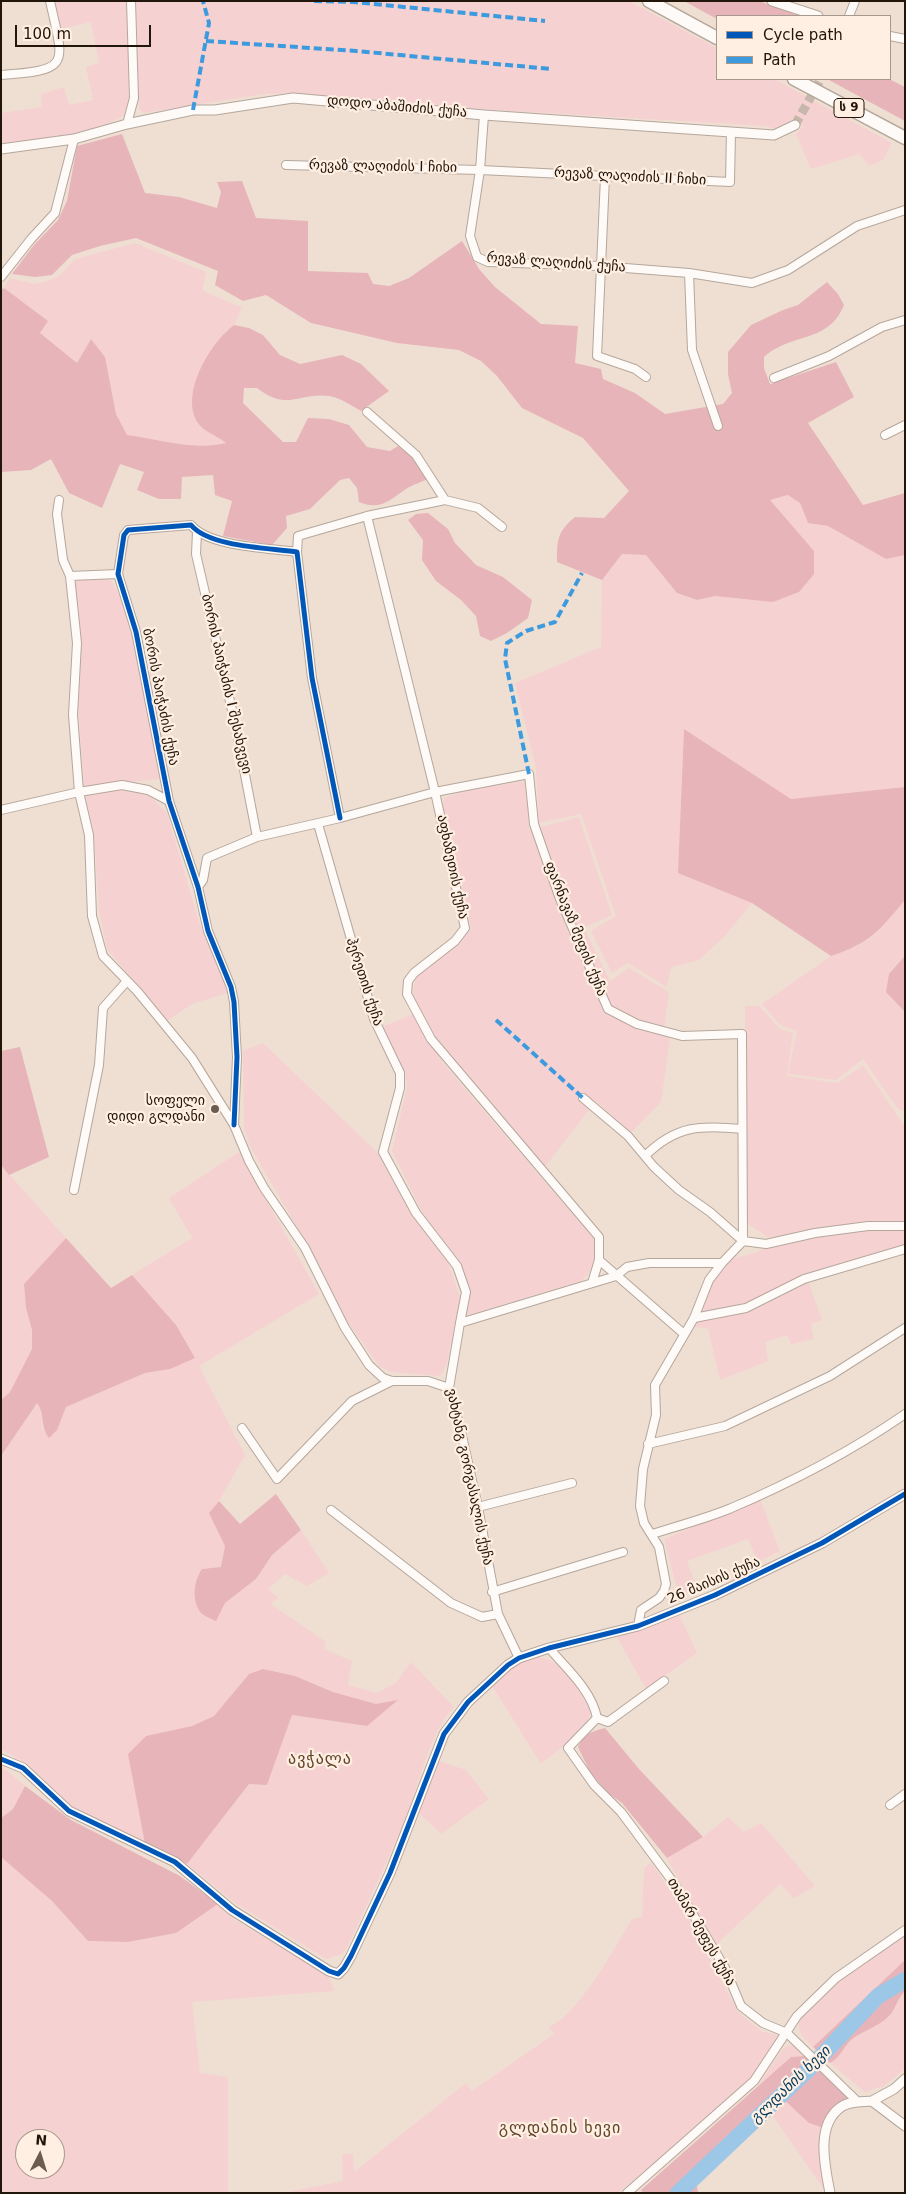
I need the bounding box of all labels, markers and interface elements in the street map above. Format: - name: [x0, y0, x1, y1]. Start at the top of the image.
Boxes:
- scale bar: [18, 15, 154, 47]
- legend: [716, 15, 891, 80]
- text: 100 m: [23, 25, 71, 43]
- text: Cycle path: [763, 26, 843, 44]
- text: Path: [763, 51, 796, 69]
- street label: დოდო აბაშიძის ქუჩა: [326, 93, 468, 121]
- road number: ს 9: [834, 99, 864, 118]
- street label: რევაზ ლაღიძის I ჩიხი: [309, 157, 457, 177]
- street label: რევაზ ლაღიძის II ჩიხი: [553, 165, 707, 189]
- street label: რევაზ ლაღიძის ქუჩა: [486, 250, 626, 276]
- street label: ბორის პაიჭაძის I შესახვევი: [197, 592, 255, 776]
- street label: ბორის პაიჭაძის ქუჩა: [138, 627, 182, 767]
- street label: აფხაზეთის ქუჩა: [433, 813, 471, 921]
- street label: ფარნავაზ მეფის ქუჩა: [540, 859, 610, 999]
- street label: ჰერეთის ქუჩა: [342, 936, 386, 1028]
- place label: სოფელი დიდი გლდანი: [107, 1093, 205, 1126]
- marker: სოფელი დიდი გლდანი: [209, 1103, 221, 1115]
- street label: ვახტანგ გორგასალის ქუჩა: [442, 1387, 496, 1567]
- street label: 26 მაისის ქუჩა: [665, 1554, 763, 1608]
- district label: ავჭალა: [287, 1750, 353, 1770]
- street label: თამარ მეფეს ქუჩა: [663, 1875, 739, 1989]
- water label: გლდანის ხევი: [747, 2043, 835, 2127]
- district label: გლდანის ხევი: [497, 2119, 623, 2139]
- north arrow: [15, 2129, 65, 2179]
- text: N: [35, 2132, 48, 2149]

